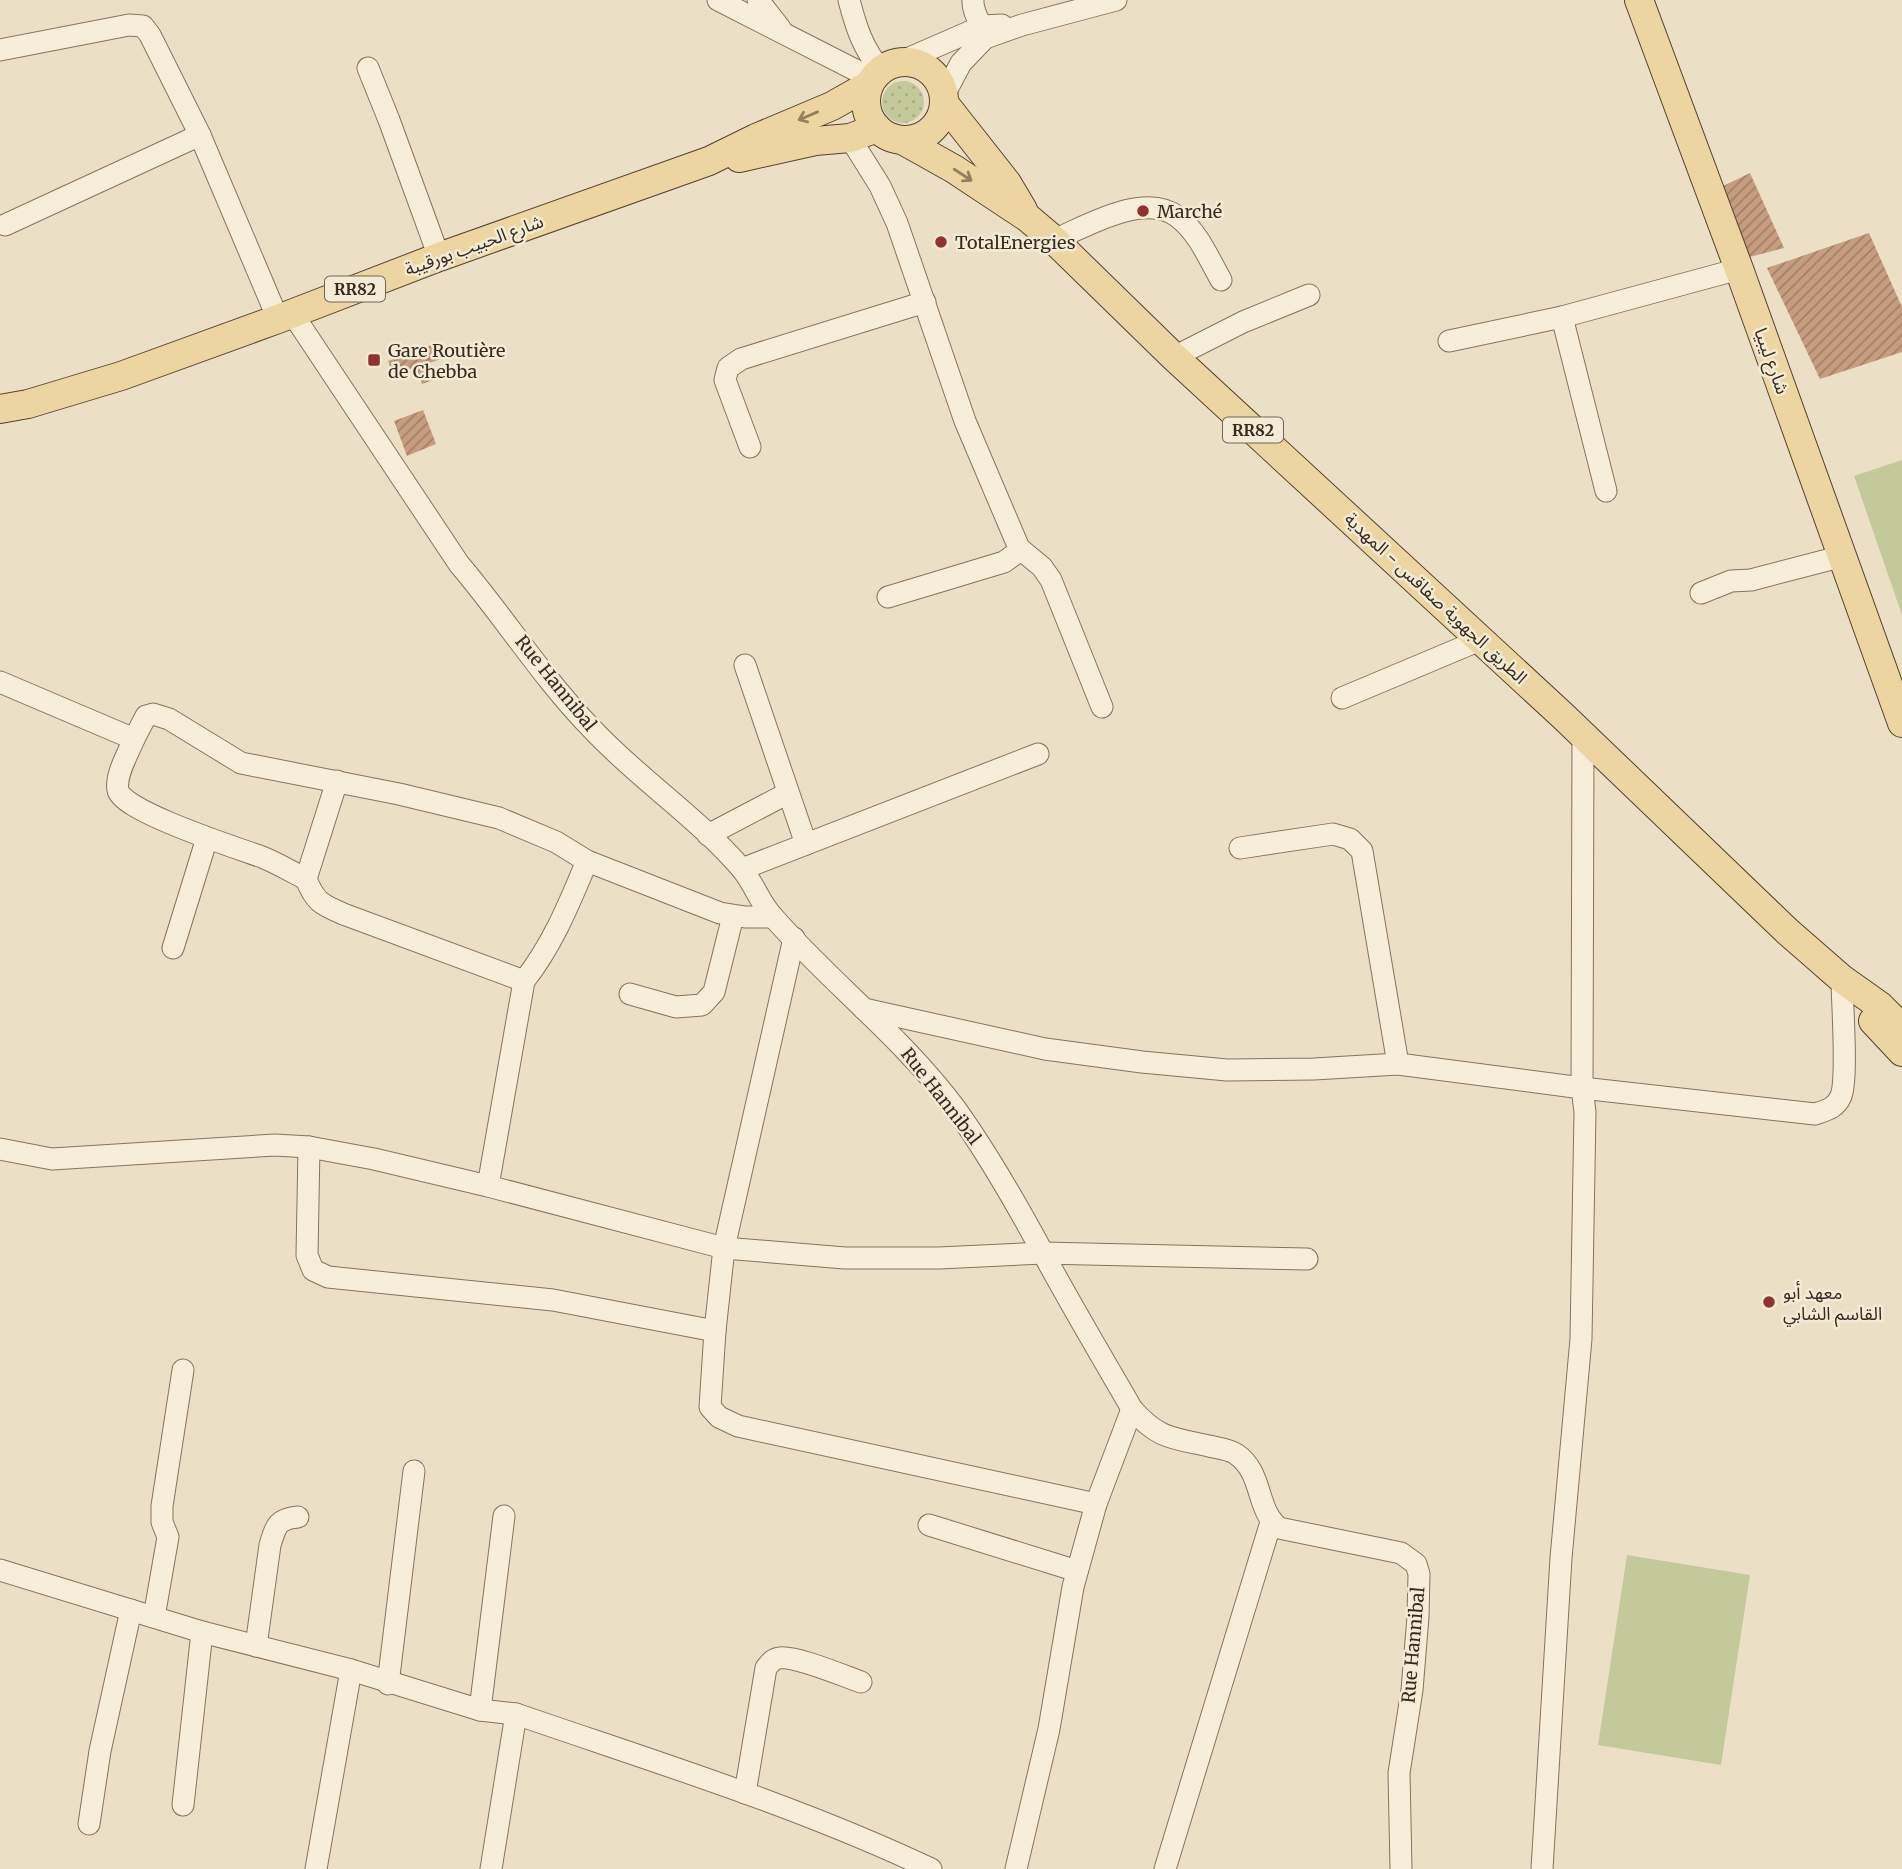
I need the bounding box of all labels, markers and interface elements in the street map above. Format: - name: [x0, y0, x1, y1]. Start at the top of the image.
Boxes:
- one-way arrow: [798, 110, 819, 123]
- one-way arrow: [953, 168, 972, 182]
- place label: Marché: [1157, 200, 1222, 223]
- marker: Marché: [1135, 203, 1151, 219]
- street label: شارع الحبيب بورقيبة: [402, 209, 547, 284]
- place label: TotalEnergies: [955, 231, 1076, 254]
- marker: TotalEnergies: [933, 234, 949, 250]
- road number: RR82: [325, 276, 385, 302]
- street label: شارع ليبيا: [1747, 325, 1795, 398]
- place label: Gare Routière de Chebba: [388, 339, 505, 383]
- marker: Gare Routière de Chebba: [366, 352, 382, 368]
- road number: RR82: [1223, 418, 1283, 442]
- street label: الطريق الجهوية صفاقس - المهدية: [1340, 507, 1532, 689]
- street label: Rue Hannibal: [510, 630, 602, 736]
- street label: Rue Hannibal: [896, 1043, 986, 1149]
- place label: معهد أبو القاسم الشابي: [1783, 1281, 1882, 1327]
- marker: معهد أبو القاسم الشابي: [1761, 1294, 1777, 1310]
- street label: Rue Hannibal: [1396, 1585, 1430, 1704]

